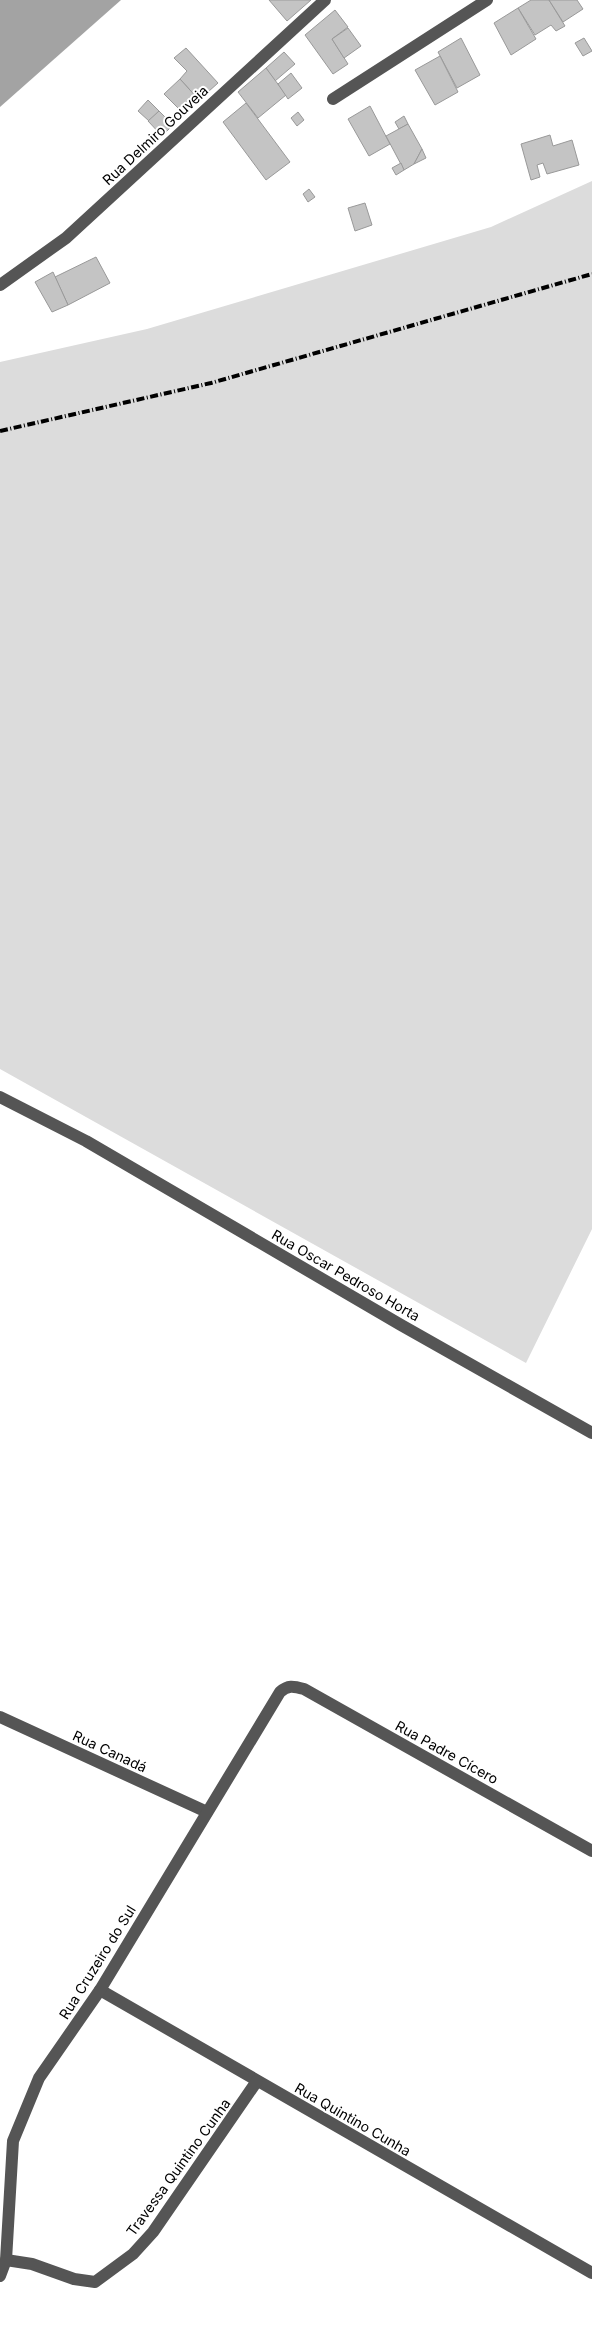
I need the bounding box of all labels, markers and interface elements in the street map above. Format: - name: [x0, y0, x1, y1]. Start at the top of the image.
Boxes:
- street label: Rua Delmiro Gouveia: [99, 82, 211, 188]
- street label: Rua Oscar Pedroso Horta: [269, 1226, 423, 1324]
- street label: Rua Padre Cícero: [393, 1717, 501, 1787]
- street label: Rua Canadá: [70, 1726, 150, 1776]
- street label: Rua Cruzeiro do Sul: [55, 1902, 139, 2022]
- street label: Rua Quintino Cunha: [292, 2079, 414, 2159]
- street label: Travessa Quintino Cunha: [122, 2095, 234, 2239]

